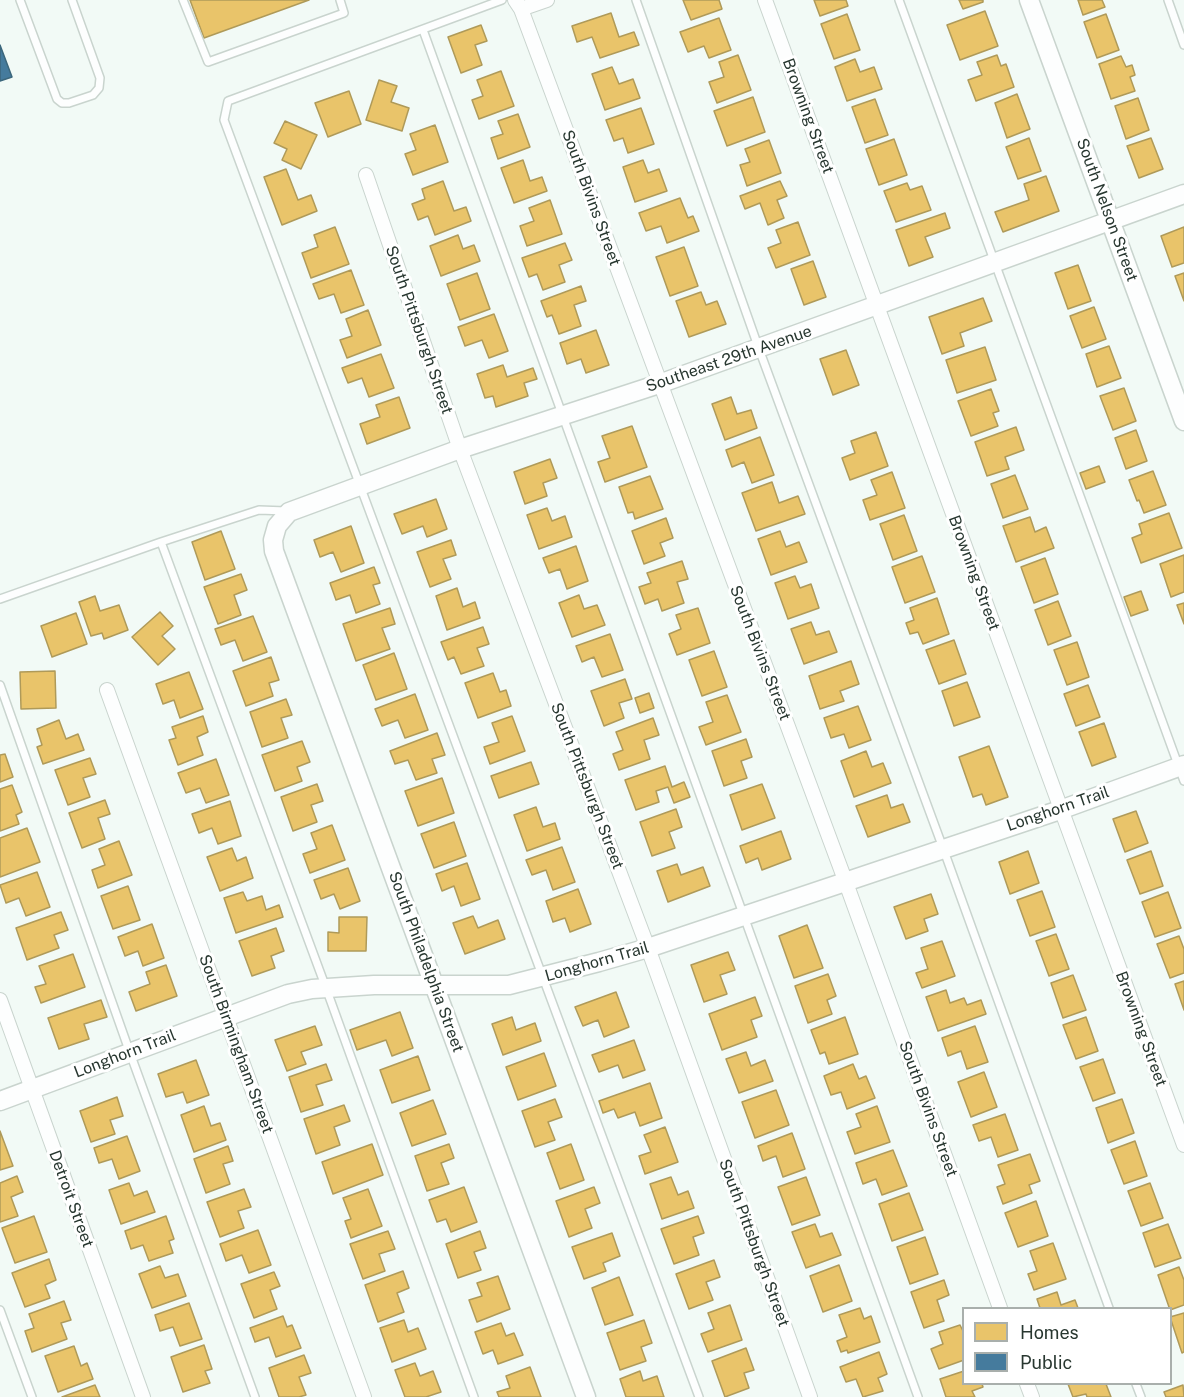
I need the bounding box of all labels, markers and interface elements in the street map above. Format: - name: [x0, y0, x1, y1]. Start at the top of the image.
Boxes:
- street label: Browning Street: [778, 56, 838, 176]
- street label: South Bivins Street: [558, 128, 624, 268]
- street label: South Nelson Street: [1072, 136, 1142, 284]
- street label: South Pittsburgh Street: [381, 243, 457, 417]
- street label: Southeast 29th Avenue: [644, 322, 814, 396]
- street label: Browning Street: [944, 513, 1004, 633]
- street label: South Bivins Street: [725, 583, 795, 723]
- street label: South Pittsburgh Street: [546, 700, 628, 872]
- street label: Longhorn Trail: [1004, 782, 1112, 836]
- street label: South Philadelphia Street: [384, 869, 468, 1055]
- street label: Longhorn Trail: [543, 938, 651, 986]
- street label: South Birmingham Street: [195, 952, 277, 1136]
- street label: Browning Street: [1111, 969, 1171, 1089]
- street label: Longhorn Trail: [71, 1026, 179, 1082]
- street label: South Bivins Street: [895, 1039, 961, 1179]
- street label: Detroit Street: [45, 1148, 97, 1250]
- street label: South Pittsburgh Street: [715, 1157, 793, 1329]
- legend: [962, 1307, 1172, 1385]
- text: Homes: [1020, 1322, 1079, 1343]
- text: Public: [1020, 1352, 1072, 1373]

